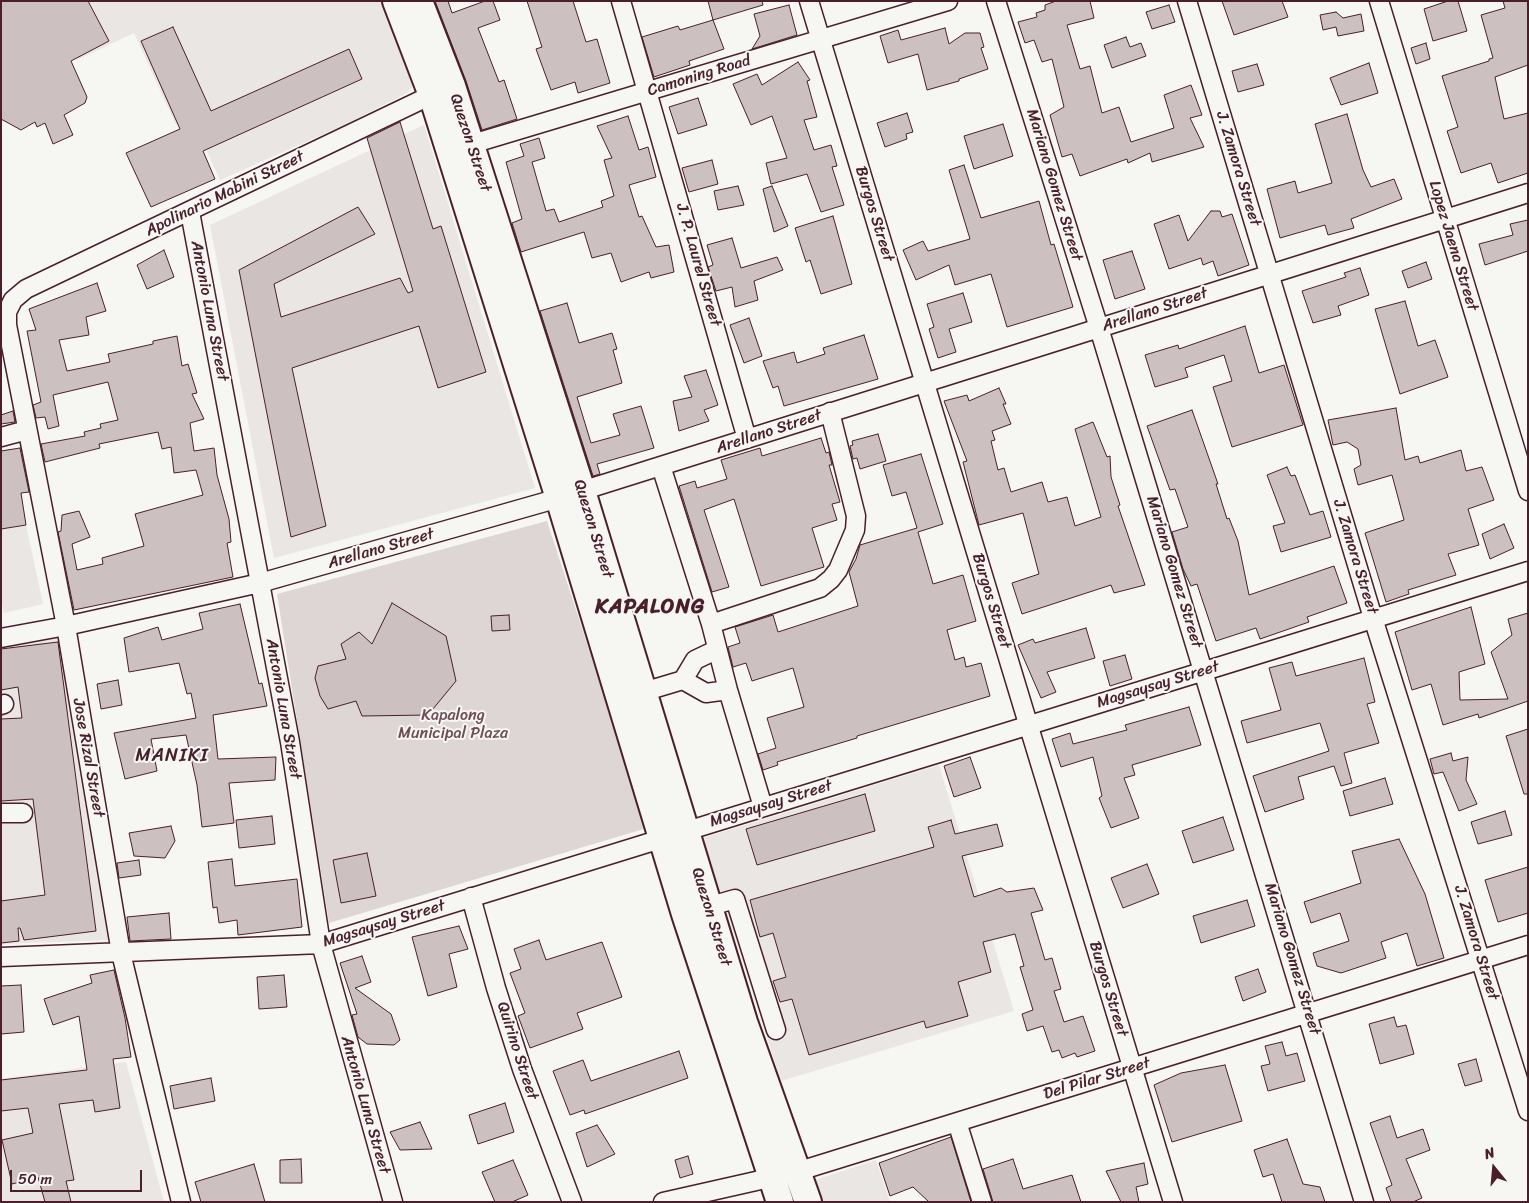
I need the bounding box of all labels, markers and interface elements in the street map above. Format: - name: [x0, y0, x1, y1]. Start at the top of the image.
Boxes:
- street label: Camoning Road: [645, 51, 753, 101]
- street label: Quezon Street: [445, 92, 495, 194]
- street label: Mariano Gomez Street: [1022, 107, 1086, 263]
- street label: J. Zamora Street: [1211, 109, 1265, 229]
- street label: Apolinario Mabini Street: [143, 147, 307, 241]
- street label: Burgos Street: [850, 164, 898, 264]
- street label: Lopez Jaena Street: [1424, 179, 1482, 313]
- street label: J. P. Laurel Street: [671, 201, 725, 329]
- street label: Antonio Luna Street: [186, 239, 232, 383]
- street label: Arellano Street: [1100, 284, 1210, 336]
- street label: Arellano Street: [714, 406, 824, 458]
- street label: Quezon Street: [569, 477, 617, 581]
- street label: Mariano Gomez Street: [1142, 494, 1206, 650]
- street label: J. Zamora Street: [1328, 497, 1382, 617]
- street label: Arellano Street: [326, 525, 436, 573]
- street label: Burgos Street: [967, 551, 1015, 651]
- district label: KAPALONG: [593, 595, 707, 621]
- street label: Antonio Luna Street: [261, 637, 305, 781]
- street label: Magsaysay Street: [1094, 657, 1222, 713]
- street label: Jose Rizal Street: [68, 697, 108, 819]
- park label: Kapalong Municipal Plaza: [398, 706, 508, 744]
- district label: MANIKI: [136, 745, 208, 767]
- street label: Magsaysay Street: [707, 776, 835, 832]
- street label: Quezon Street: [687, 865, 735, 969]
- street label: Mariano Gomez Street: [1260, 881, 1324, 1037]
- street label: J. Zamora Street: [1449, 883, 1503, 1003]
- street label: Magsaysay Street: [320, 896, 448, 952]
- street label: Burgos Street: [1084, 939, 1132, 1039]
- street label: Quirino Street: [492, 1000, 542, 1102]
- street label: Antonio Luna Street: [336, 1034, 394, 1176]
- street label: Del Pilar Street: [1041, 1054, 1153, 1104]
- text: N: [1481, 1140, 1498, 1167]
- north arrow: [1469, 1143, 1519, 1193]
- scale bar: [12, 1160, 145, 1192]
- text: 50 m: [18, 1166, 52, 1192]

